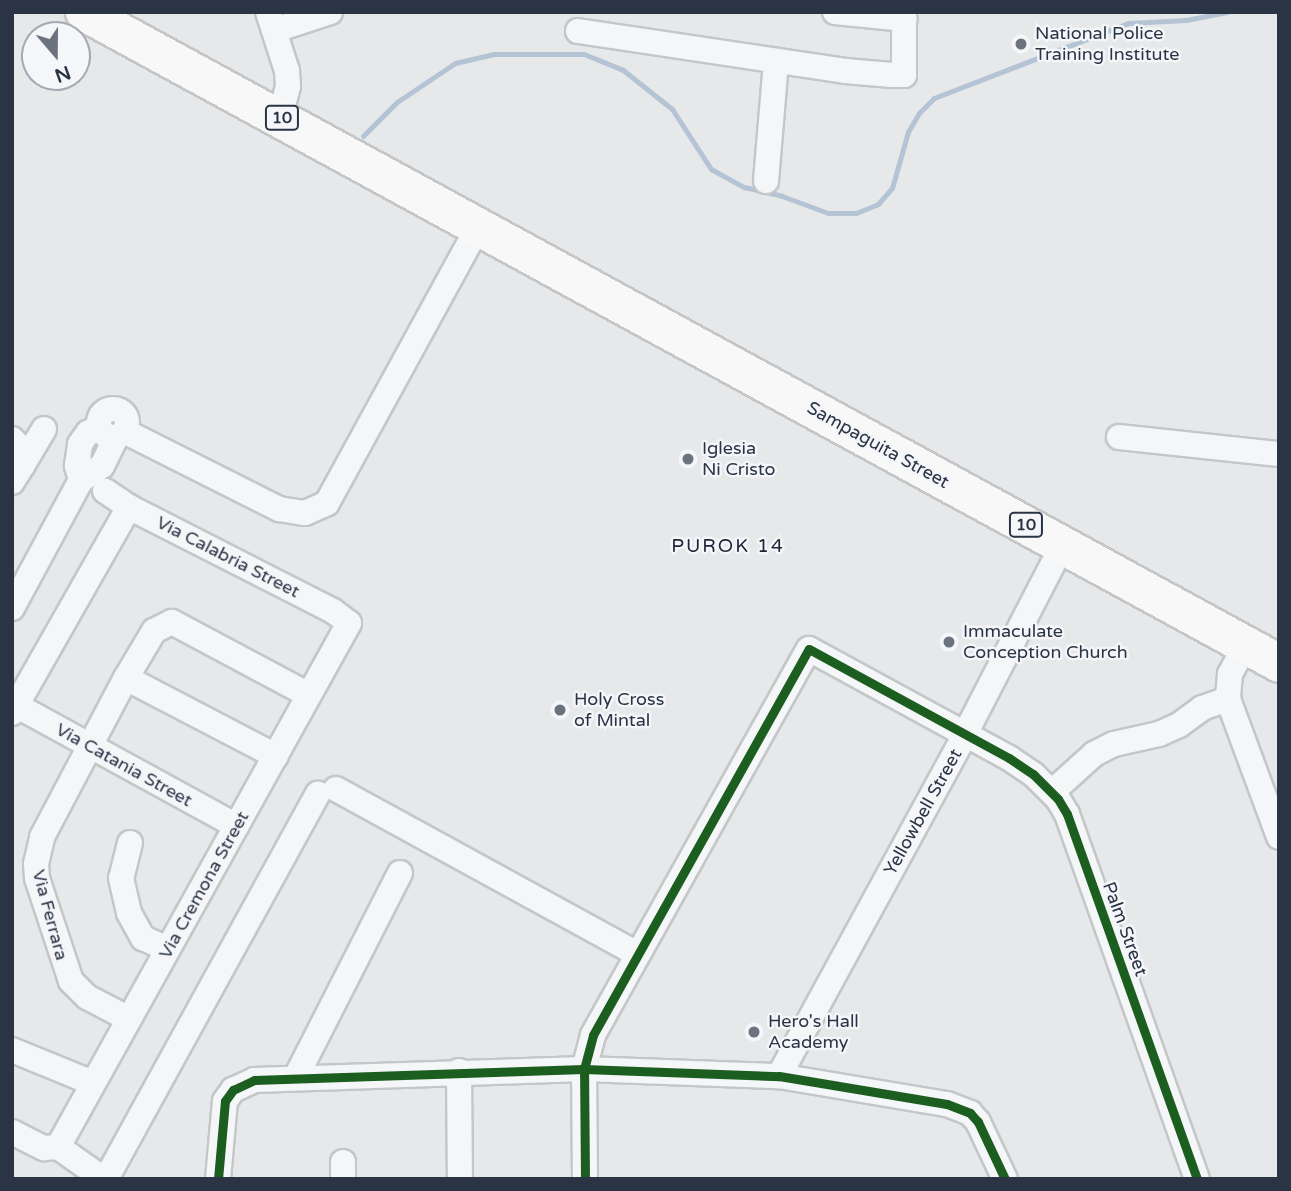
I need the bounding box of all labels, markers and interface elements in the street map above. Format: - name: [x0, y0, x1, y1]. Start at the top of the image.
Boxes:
- north arrow: [21, 21, 91, 91]
- place label: National Police Training Institute: [1035, 23, 1179, 66]
- marker: National Police Training Institute: [1013, 36, 1029, 52]
- text: N: [52, 61, 73, 87]
- road number: 10: [264, 106, 300, 130]
- street label: Sampaguita Street: [803, 397, 953, 493]
- place label: Iglesia Ni Cristo: [702, 438, 775, 480]
- marker: Iglesia Ni Cristo: [680, 451, 696, 467]
- street label: Via Calabria Street: [153, 512, 303, 602]
- road number: 10: [1009, 512, 1044, 538]
- district label: PUROK 14: [672, 536, 784, 558]
- place label: Immaculate Conception Church: [963, 621, 1128, 664]
- marker: Immaculate Conception Church: [941, 634, 957, 650]
- place label: Holy Cross of Mintal: [574, 689, 664, 732]
- marker: Holy Cross of Mintal: [552, 702, 568, 718]
- street label: Via Catania Street: [52, 719, 196, 811]
- street label: Yellowbell Street: [879, 745, 967, 879]
- street label: Via Cremona Street: [154, 807, 254, 963]
- street label: Via Ferrara: [28, 867, 72, 963]
- street label: Palm Street: [1098, 879, 1152, 979]
- place label: Hero's Hall Academy: [768, 1011, 859, 1054]
- marker: Hero's Hall Academy: [746, 1024, 762, 1040]

